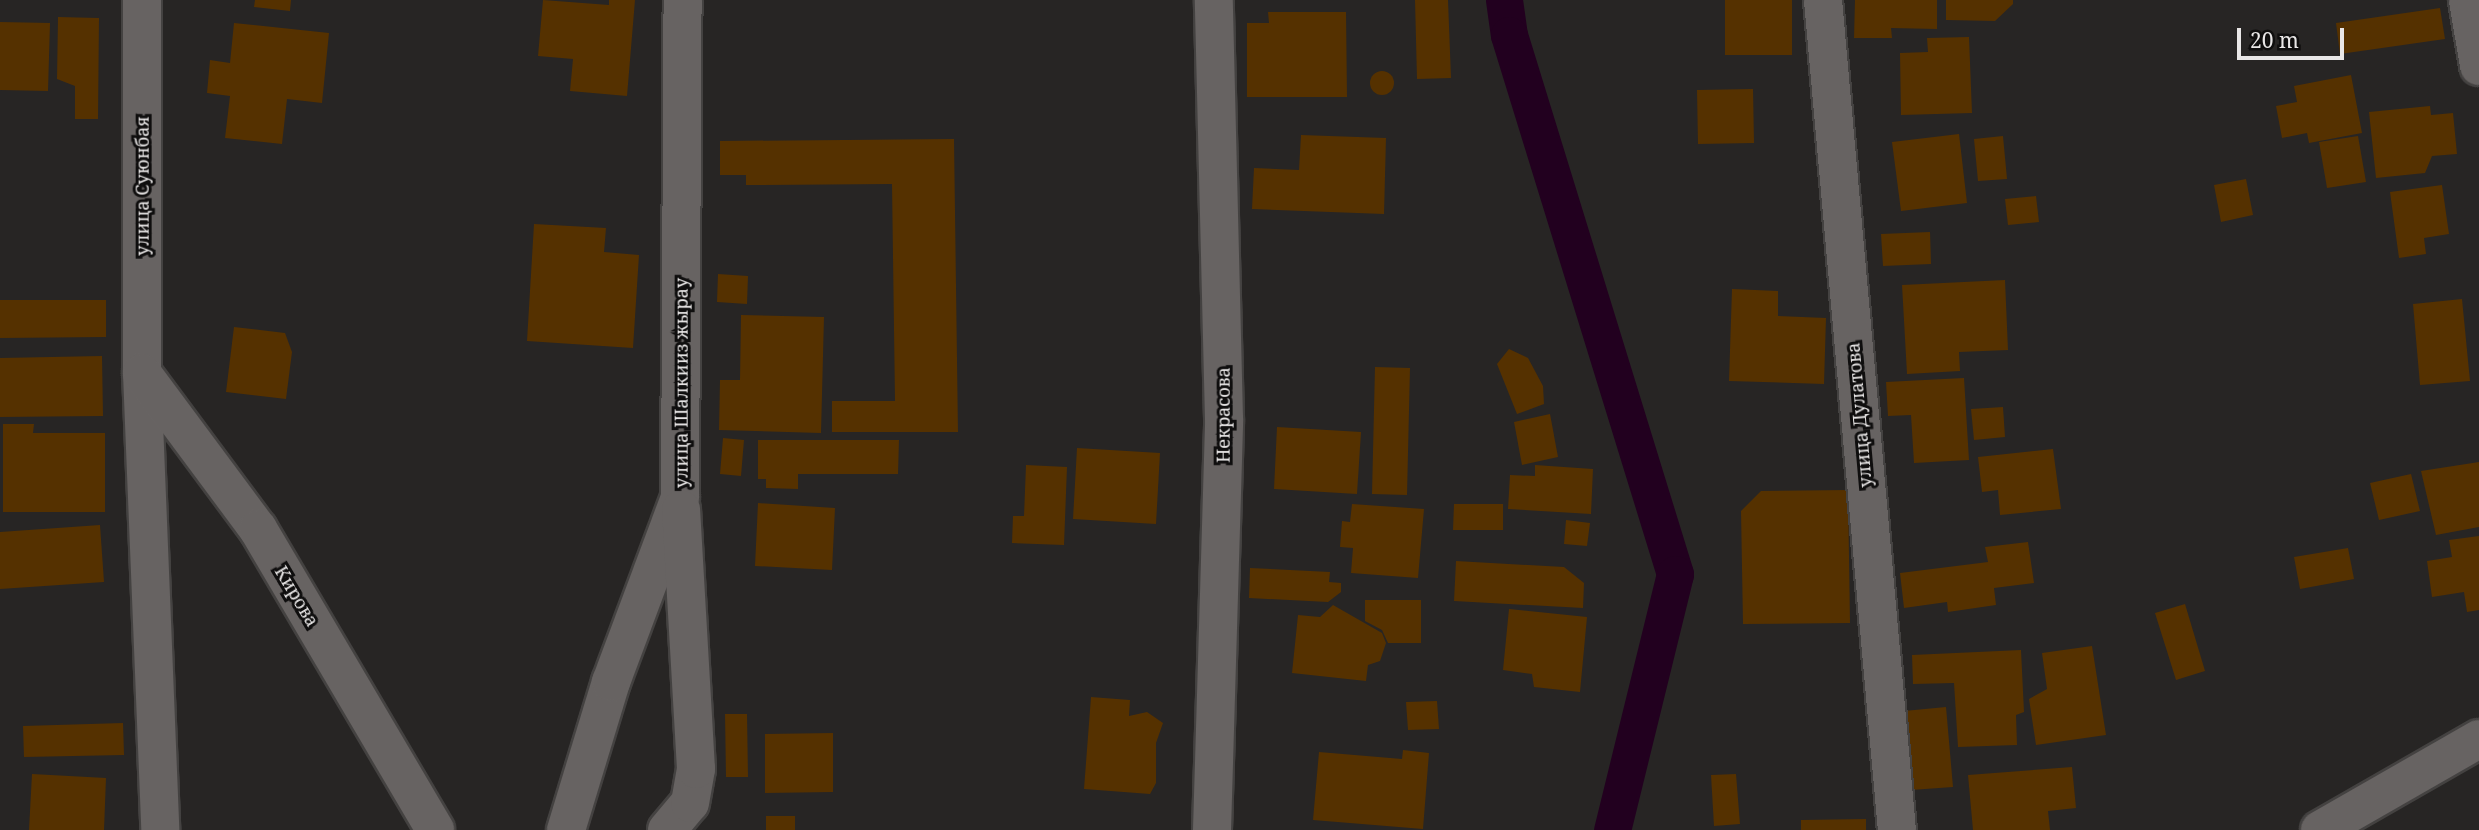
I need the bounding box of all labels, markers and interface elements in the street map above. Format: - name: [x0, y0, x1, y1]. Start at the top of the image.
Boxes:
- scale bar: [2241, 14, 2348, 58]
- text: 20 m: [2250, 26, 2299, 54]
- street label: улица Суюнбая: [131, 116, 153, 256]
- street label: улица Шалкииз жырау: [670, 278, 692, 488]
- street label: улица Дулатова: [1842, 342, 1876, 488]
- street label: Некрасова: [1212, 367, 1234, 463]
- street label: Кирова: [271, 562, 323, 630]

